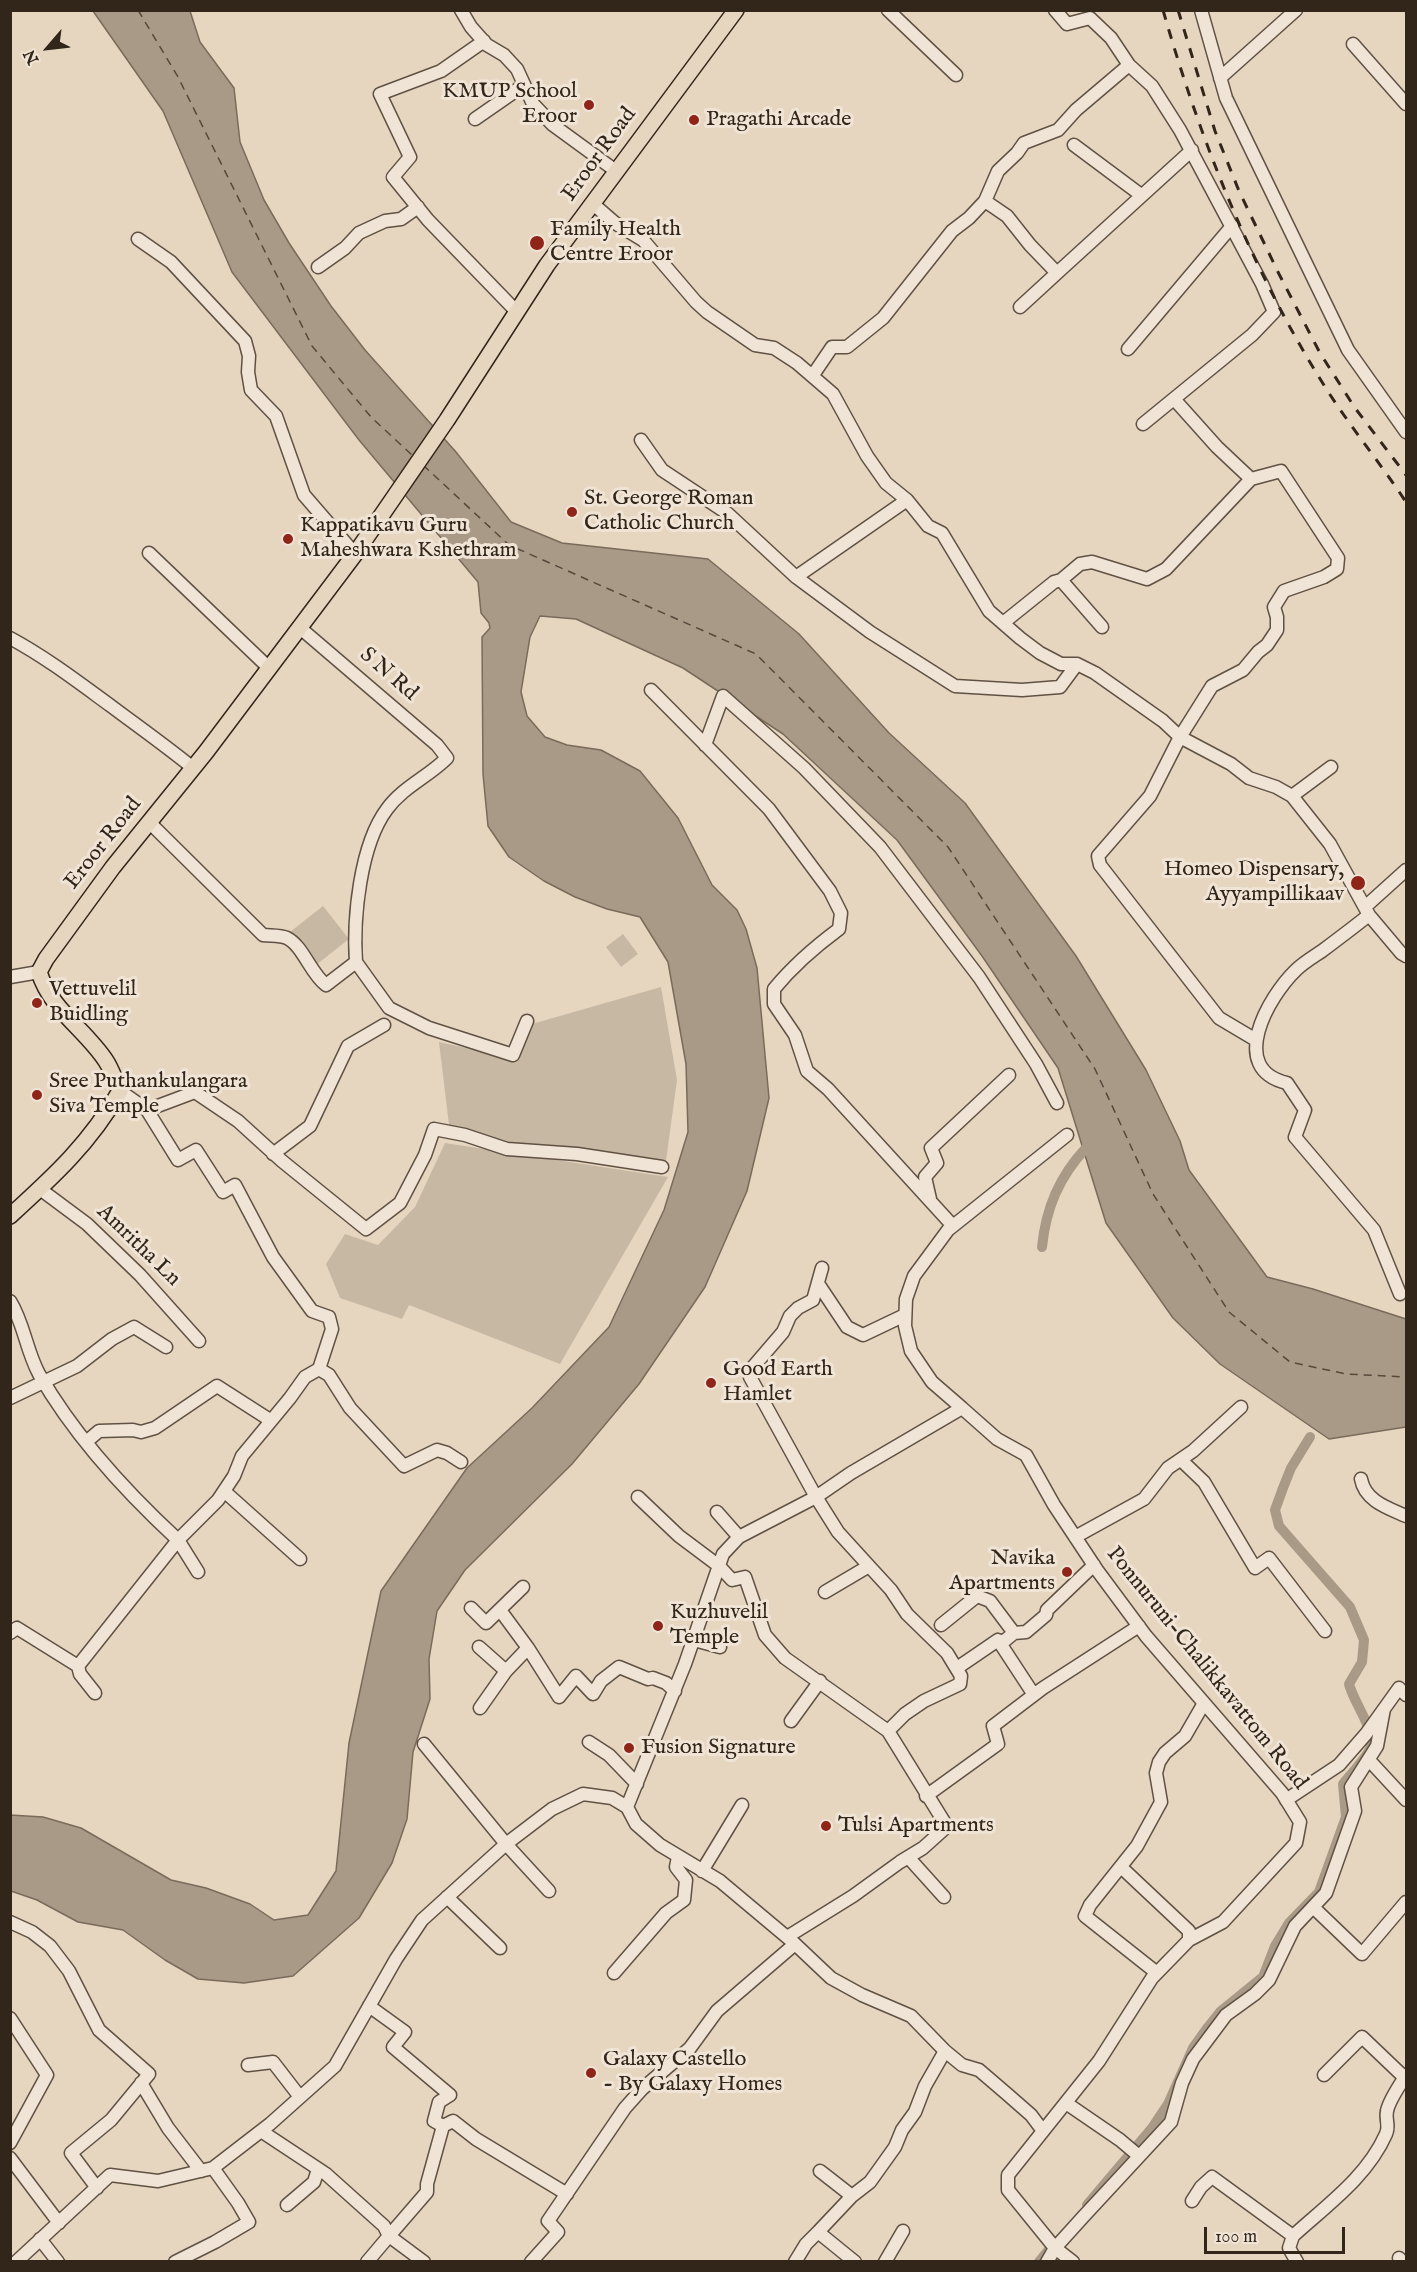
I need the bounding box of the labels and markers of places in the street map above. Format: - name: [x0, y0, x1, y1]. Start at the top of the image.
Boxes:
- place label: KMUP School Eroor: [442, 79, 577, 130]
- marker: KMUP School Eroor: [582, 98, 596, 112]
- place label: Pragathi Arcade: [706, 107, 851, 133]
- marker: Pragathi Arcade: [687, 113, 701, 127]
- place label: Family Health Centre Eroor: [550, 217, 681, 268]
- marker: Family Health Centre Eroor: [528, 234, 546, 252]
- place label: St. George Roman Catholic Church: [584, 486, 753, 538]
- marker: St. George Roman Catholic Church: [565, 505, 579, 519]
- place label: Kappatikavu Guru Maheshwara Kshethram: [300, 513, 517, 564]
- marker: Kappatikavu Guru Maheshwara Kshethram: [281, 532, 295, 546]
- place label: Homeo Dispensary, Ayyampillikaav: [1164, 857, 1344, 908]
- marker: Homeo Dispensary, Ayyampillikaav: [1349, 874, 1367, 892]
- place label: Vettuvelil Buidling: [49, 977, 137, 1028]
- marker: Vettuvelil Buidling: [30, 996, 44, 1010]
- place label: Sree Puthankulangara Siva Temple: [49, 1069, 247, 1120]
- marker: Sree Puthankulangara Siva Temple: [30, 1088, 44, 1102]
- place label: Good Earth Hamlet: [723, 1357, 833, 1408]
- marker: Good Earth Hamlet: [704, 1376, 718, 1390]
- place label: Navika Apartments: [949, 1546, 1055, 1598]
- marker: Navika Apartments: [1060, 1565, 1074, 1579]
- place label: Kuzhuvelil Temple: [670, 1600, 768, 1652]
- marker: Kuzhuvelil Temple: [651, 1619, 665, 1633]
- place label: Fusion Signature: [641, 1735, 796, 1761]
- marker: Fusion Signature: [622, 1741, 636, 1755]
- place label: Tulsi Apartments: [838, 1813, 994, 1839]
- marker: Tulsi Apartments: [819, 1819, 833, 1833]
- place label: Galaxy Castello - By Galaxy Homes: [603, 2047, 782, 2098]
- marker: Galaxy Castello - By Galaxy Homes: [584, 2066, 598, 2080]

